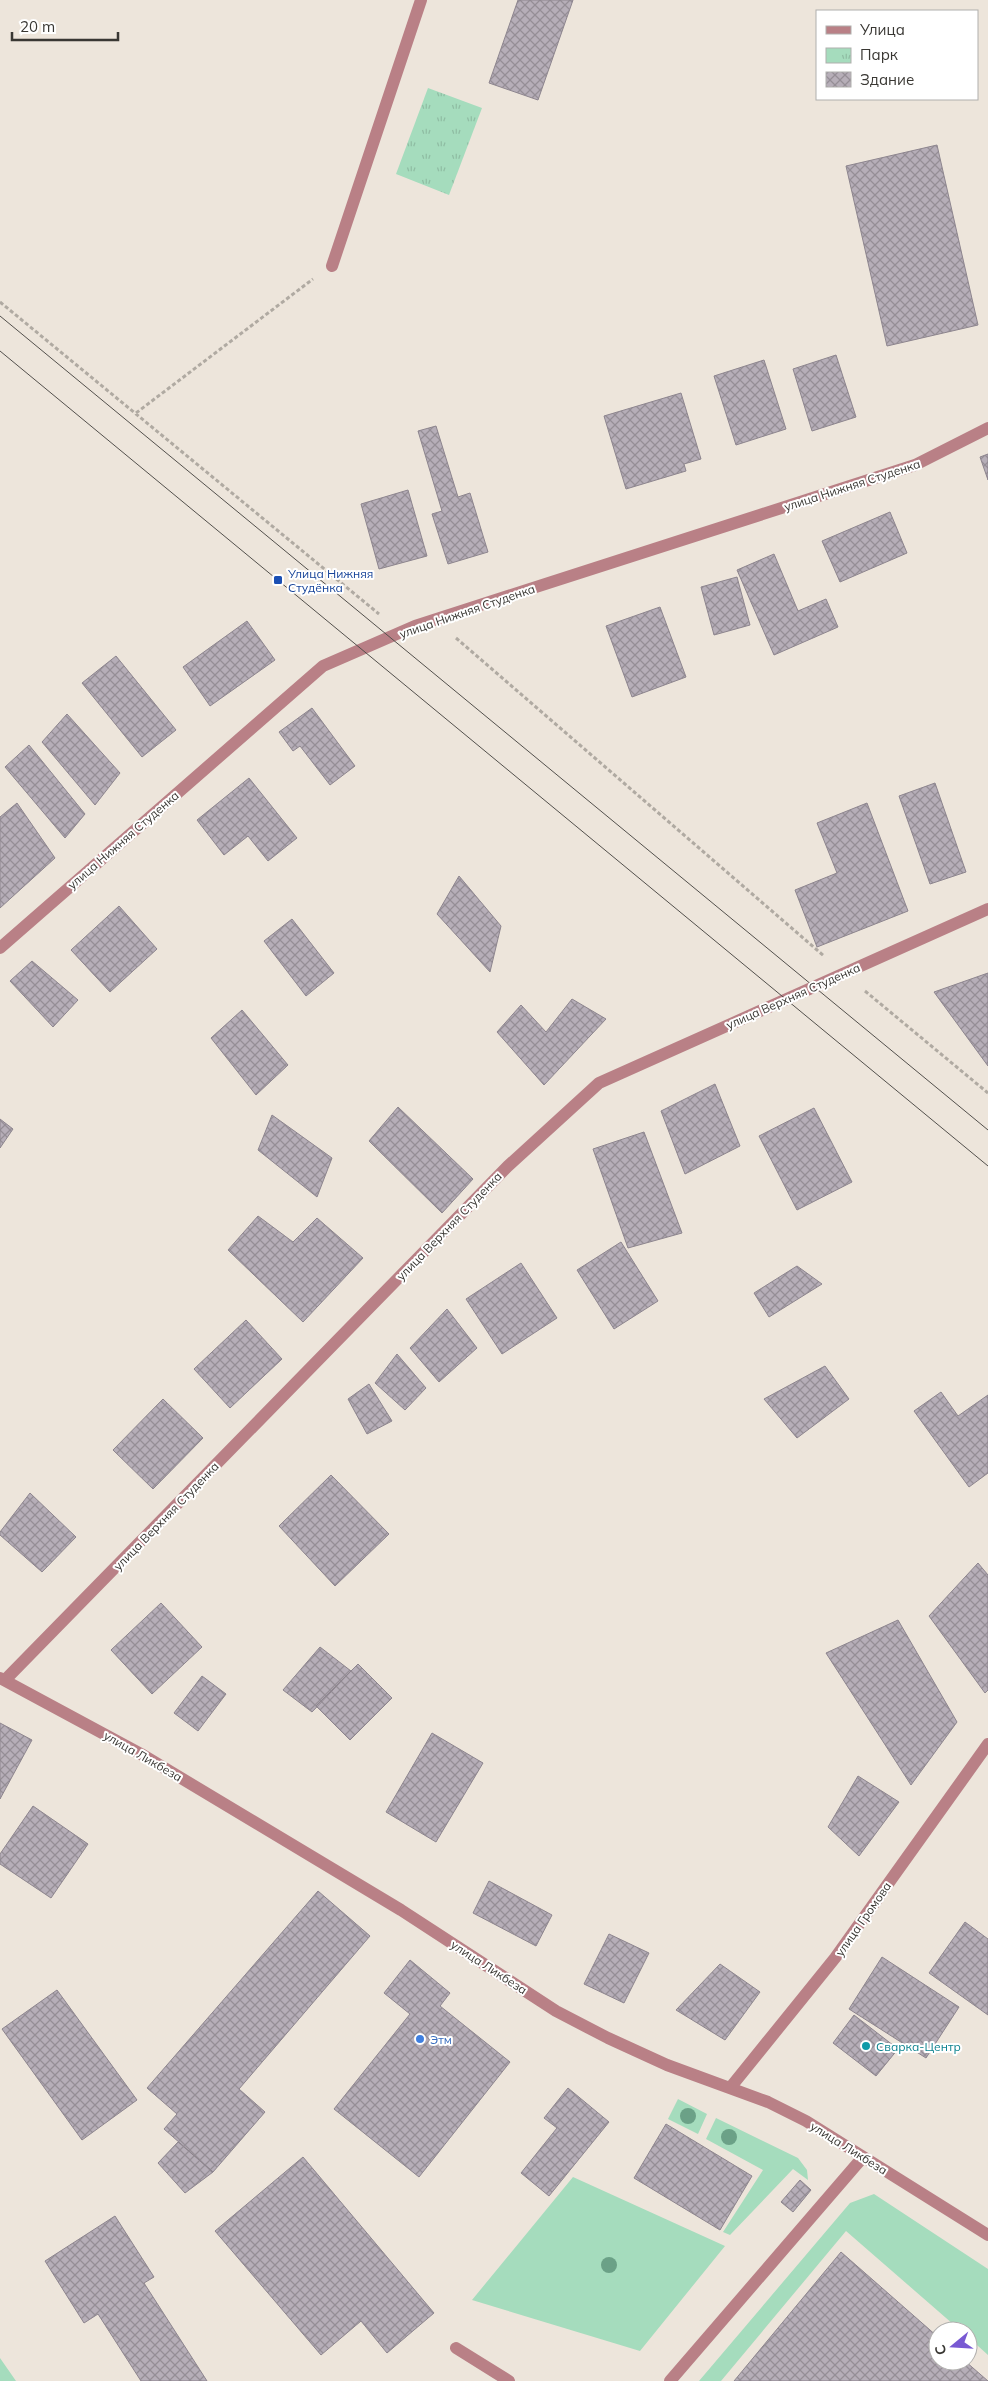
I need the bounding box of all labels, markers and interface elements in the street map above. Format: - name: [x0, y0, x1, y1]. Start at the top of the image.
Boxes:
- scale bar: [12, 10, 119, 42]
- legend: [816, 10, 978, 100]
- text: 20 m: [20, 17, 55, 36]
- text: Улица: [859, 20, 905, 39]
- text: Парк: [860, 45, 899, 64]
- text: Здание: [860, 70, 914, 89]
- street label: улица Нижняя Cтуденкa: [782, 456, 922, 514]
- place label: Улица Нижняя Студёнка: [287, 566, 373, 595]
- marker: Улица Нижняя Студёнка: [272, 574, 284, 586]
- street label: улица Нижняя Cтуденкa: [397, 581, 537, 641]
- street label: улица Нижняя Cтуденкa: [64, 788, 182, 892]
- street label: улица Верхняя Студенка: [724, 960, 862, 1032]
- street label: улица Верхняя Студенка: [393, 1169, 505, 1283]
- street label: улица Верхняя Студенка: [110, 1459, 222, 1573]
- street label: улица Ликбеза: [101, 1728, 185, 1784]
- street label: улица Громова: [832, 1879, 894, 1959]
- street label: улица Ликбеза: [448, 1937, 530, 1997]
- place label: Этм: [430, 2032, 452, 2047]
- marker: Этм: [414, 2033, 426, 2045]
- place label: Сварка-Центр: [876, 2039, 961, 2054]
- marker: Сварка-Центр: [860, 2040, 872, 2052]
- street label: улица Ликбеза: [808, 2118, 890, 2178]
- north arrow: [928, 2321, 978, 2371]
- text: С: [931, 2343, 951, 2357]

